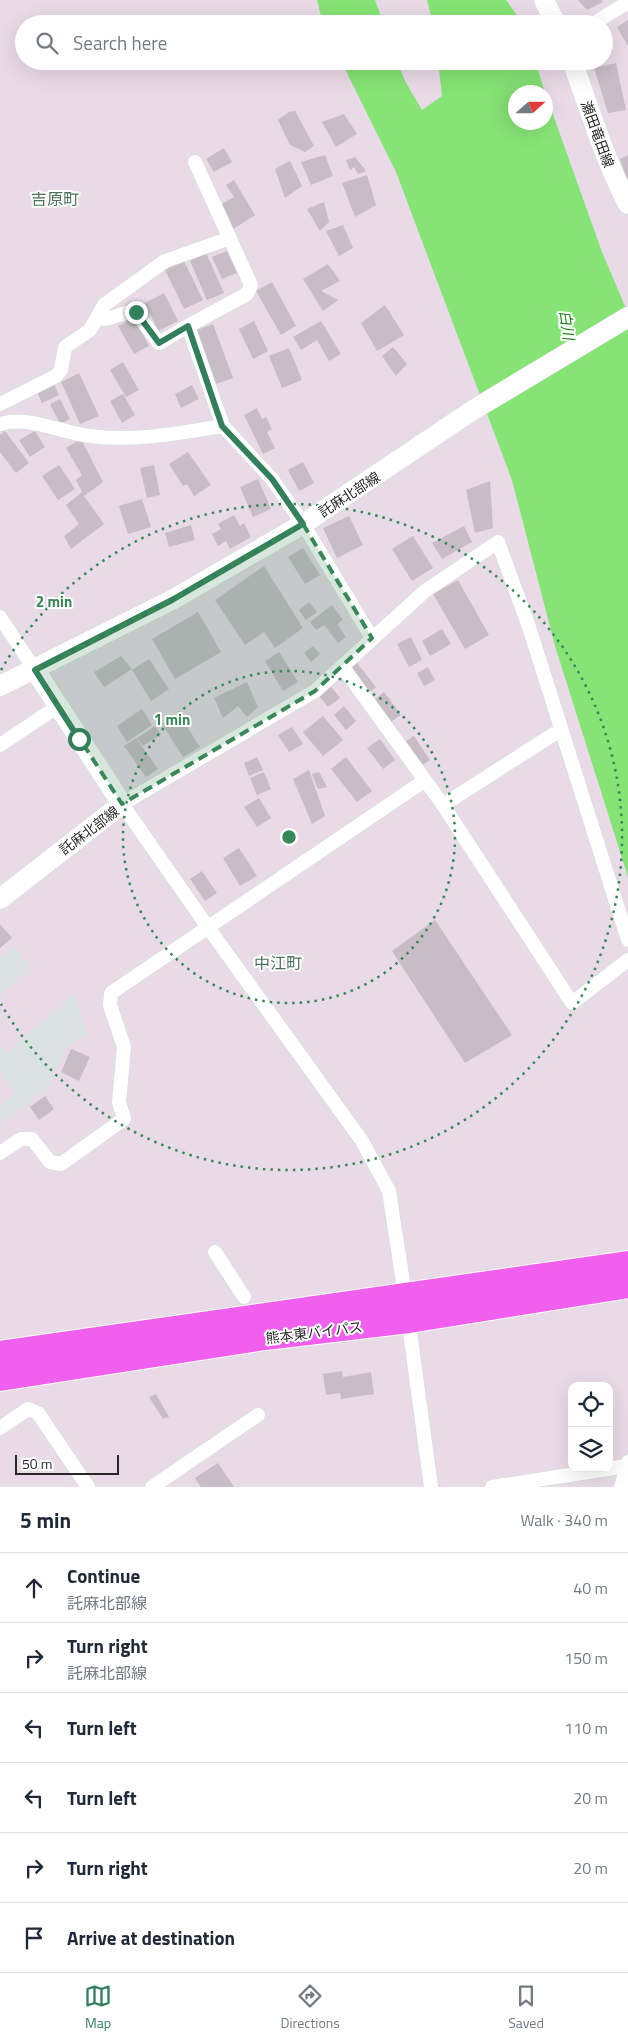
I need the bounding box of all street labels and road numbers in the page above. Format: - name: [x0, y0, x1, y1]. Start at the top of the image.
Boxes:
- street label: 瀬田竜田線: [576, 98, 620, 170]
- street label: 託麻北部線: [314, 466, 384, 522]
- street label: 託麻北部線: [55, 801, 123, 859]
- street label: 熊本東バイパス: [264, 1316, 364, 1348]

